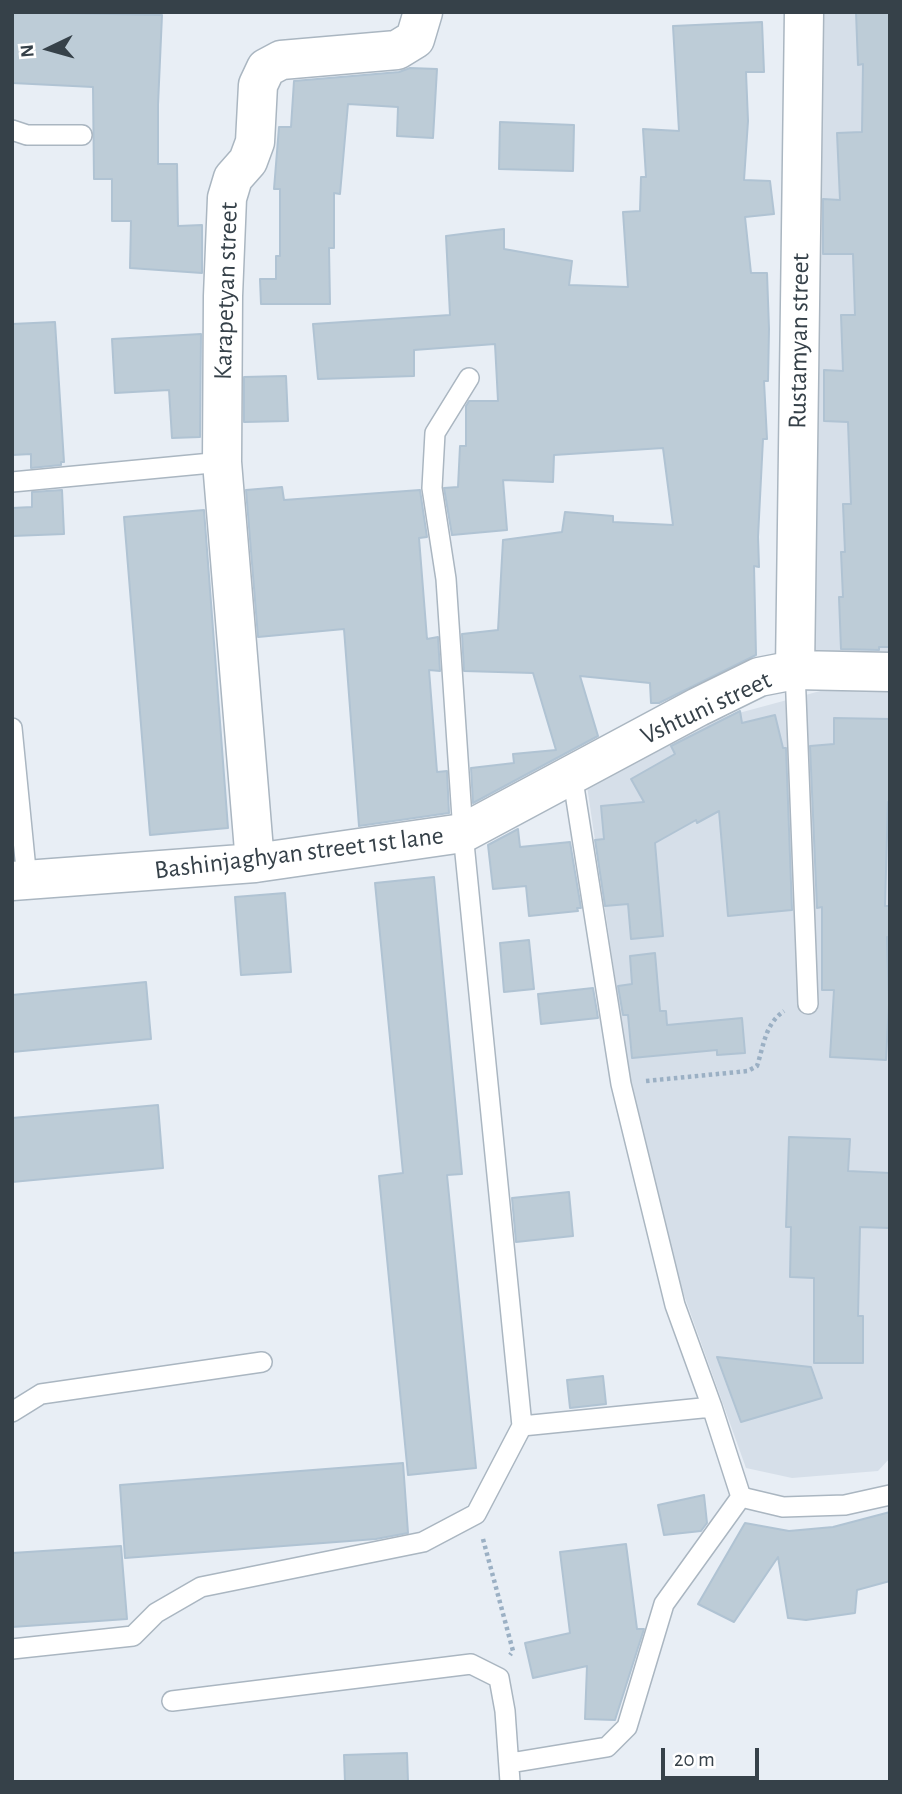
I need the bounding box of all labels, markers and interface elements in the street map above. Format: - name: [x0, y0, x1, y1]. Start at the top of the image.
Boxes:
- north arrow: [14, 14, 84, 84]
- text: N: [18, 43, 38, 58]
- street label: Karapetyan street: [207, 201, 245, 381]
- street label: Rustamyan street: [782, 253, 816, 429]
- street label: Vshtuni street: [636, 664, 776, 752]
- street label: Bashinjaghyan street 1st lane: [153, 820, 445, 886]
- scale bar: [664, 1734, 762, 1778]
- text: 20 m: [674, 1749, 715, 1770]

